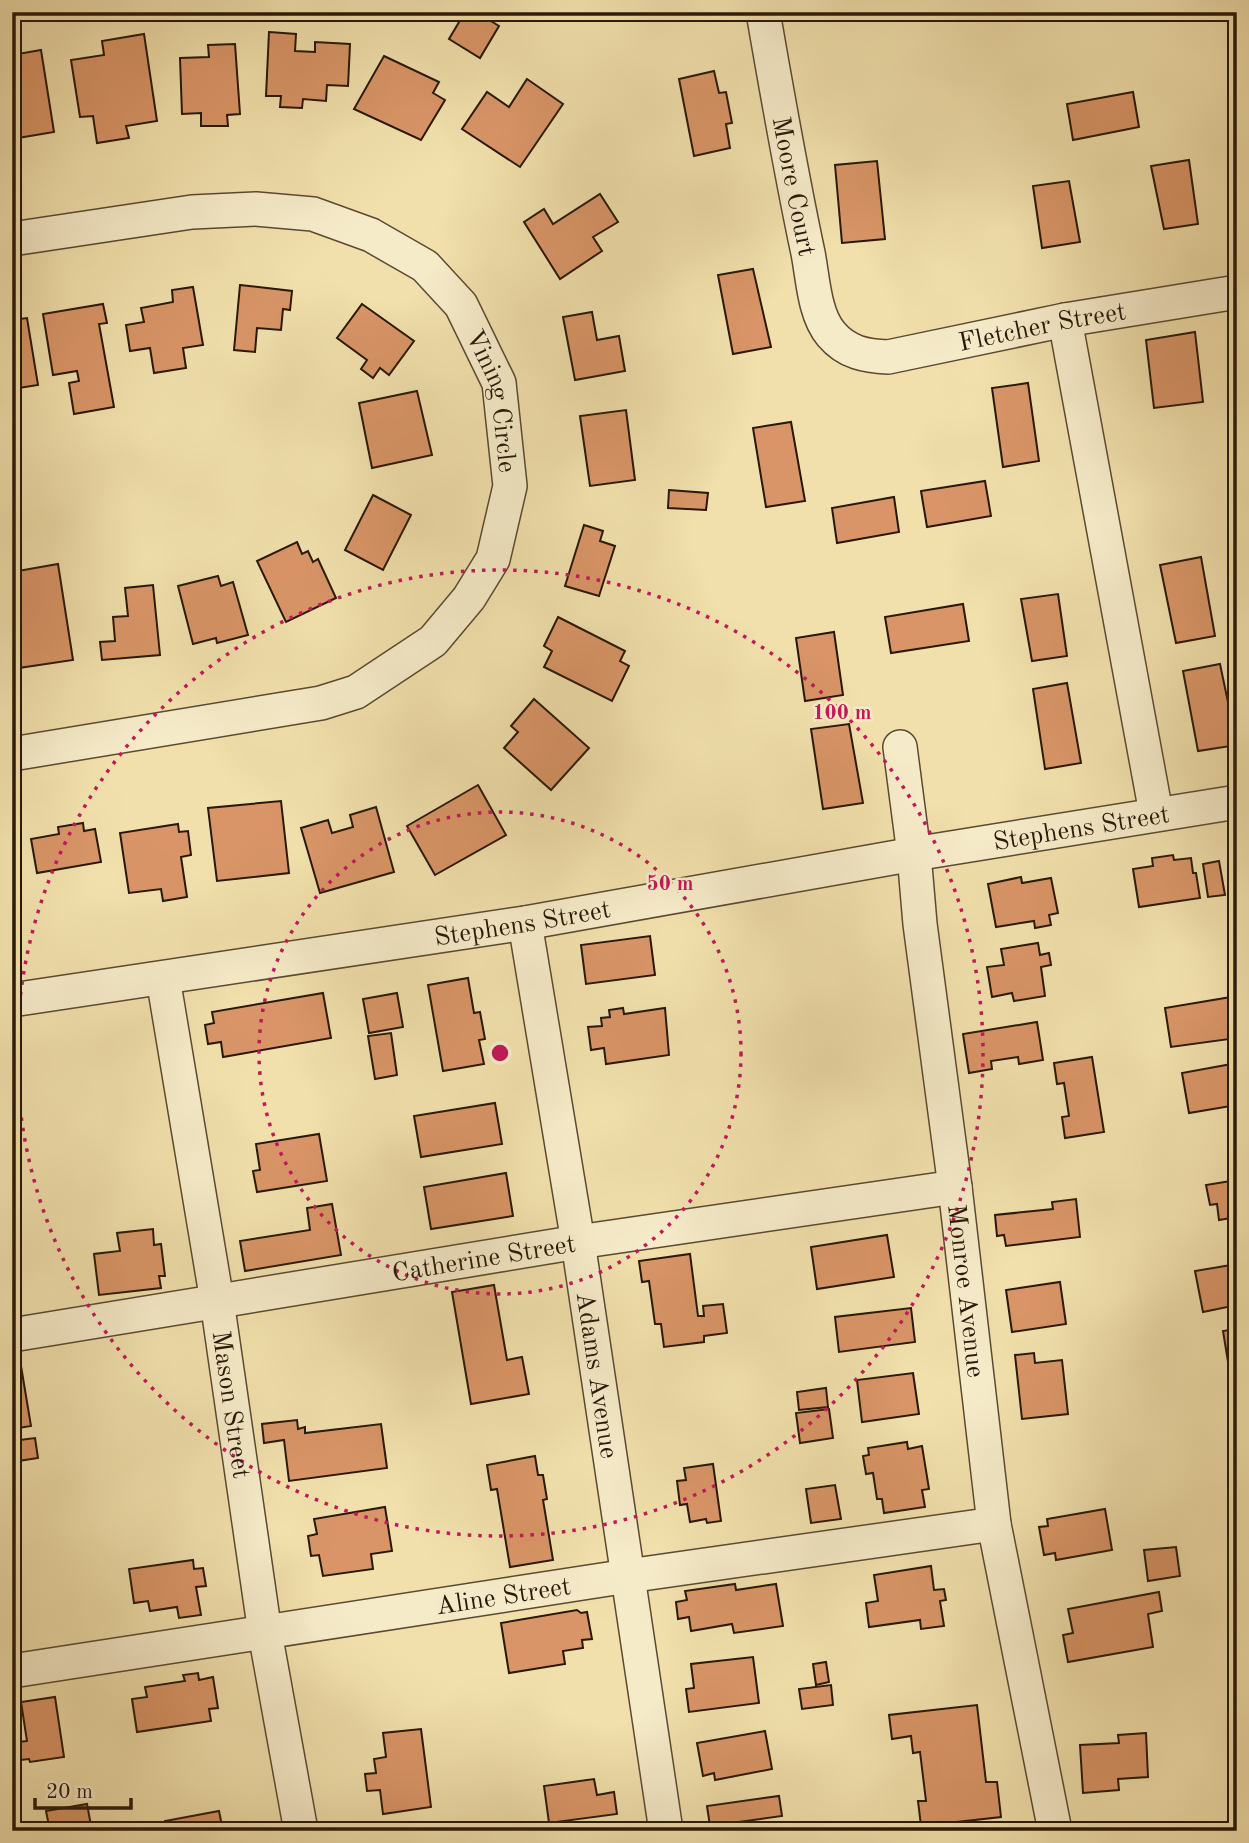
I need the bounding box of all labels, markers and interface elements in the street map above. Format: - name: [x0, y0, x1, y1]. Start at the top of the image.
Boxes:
- street label: Moore Court: [767, 115, 819, 259]
- street label: Fletcher Street: [956, 299, 1128, 357]
- street label: Vining Circle: [460, 326, 519, 474]
- text: 100 m: [812, 703, 872, 724]
- street label: Stephens Street: [991, 802, 1171, 856]
- text: 50 m: [646, 874, 694, 895]
- street label: Stephens Street: [432, 897, 613, 951]
- centre of rings: [488, 1041, 512, 1065]
- street label: Monroe Avenue: [942, 1203, 988, 1379]
- street label: Catherine Street: [390, 1232, 578, 1287]
- street label: Adams Avenue: [571, 1290, 621, 1461]
- street label: Mason Street: [206, 1329, 254, 1480]
- street label: Aline Street: [434, 1574, 573, 1620]
- scale bar: [35, 1766, 131, 1810]
- text: 20 m: [46, 1782, 93, 1803]

